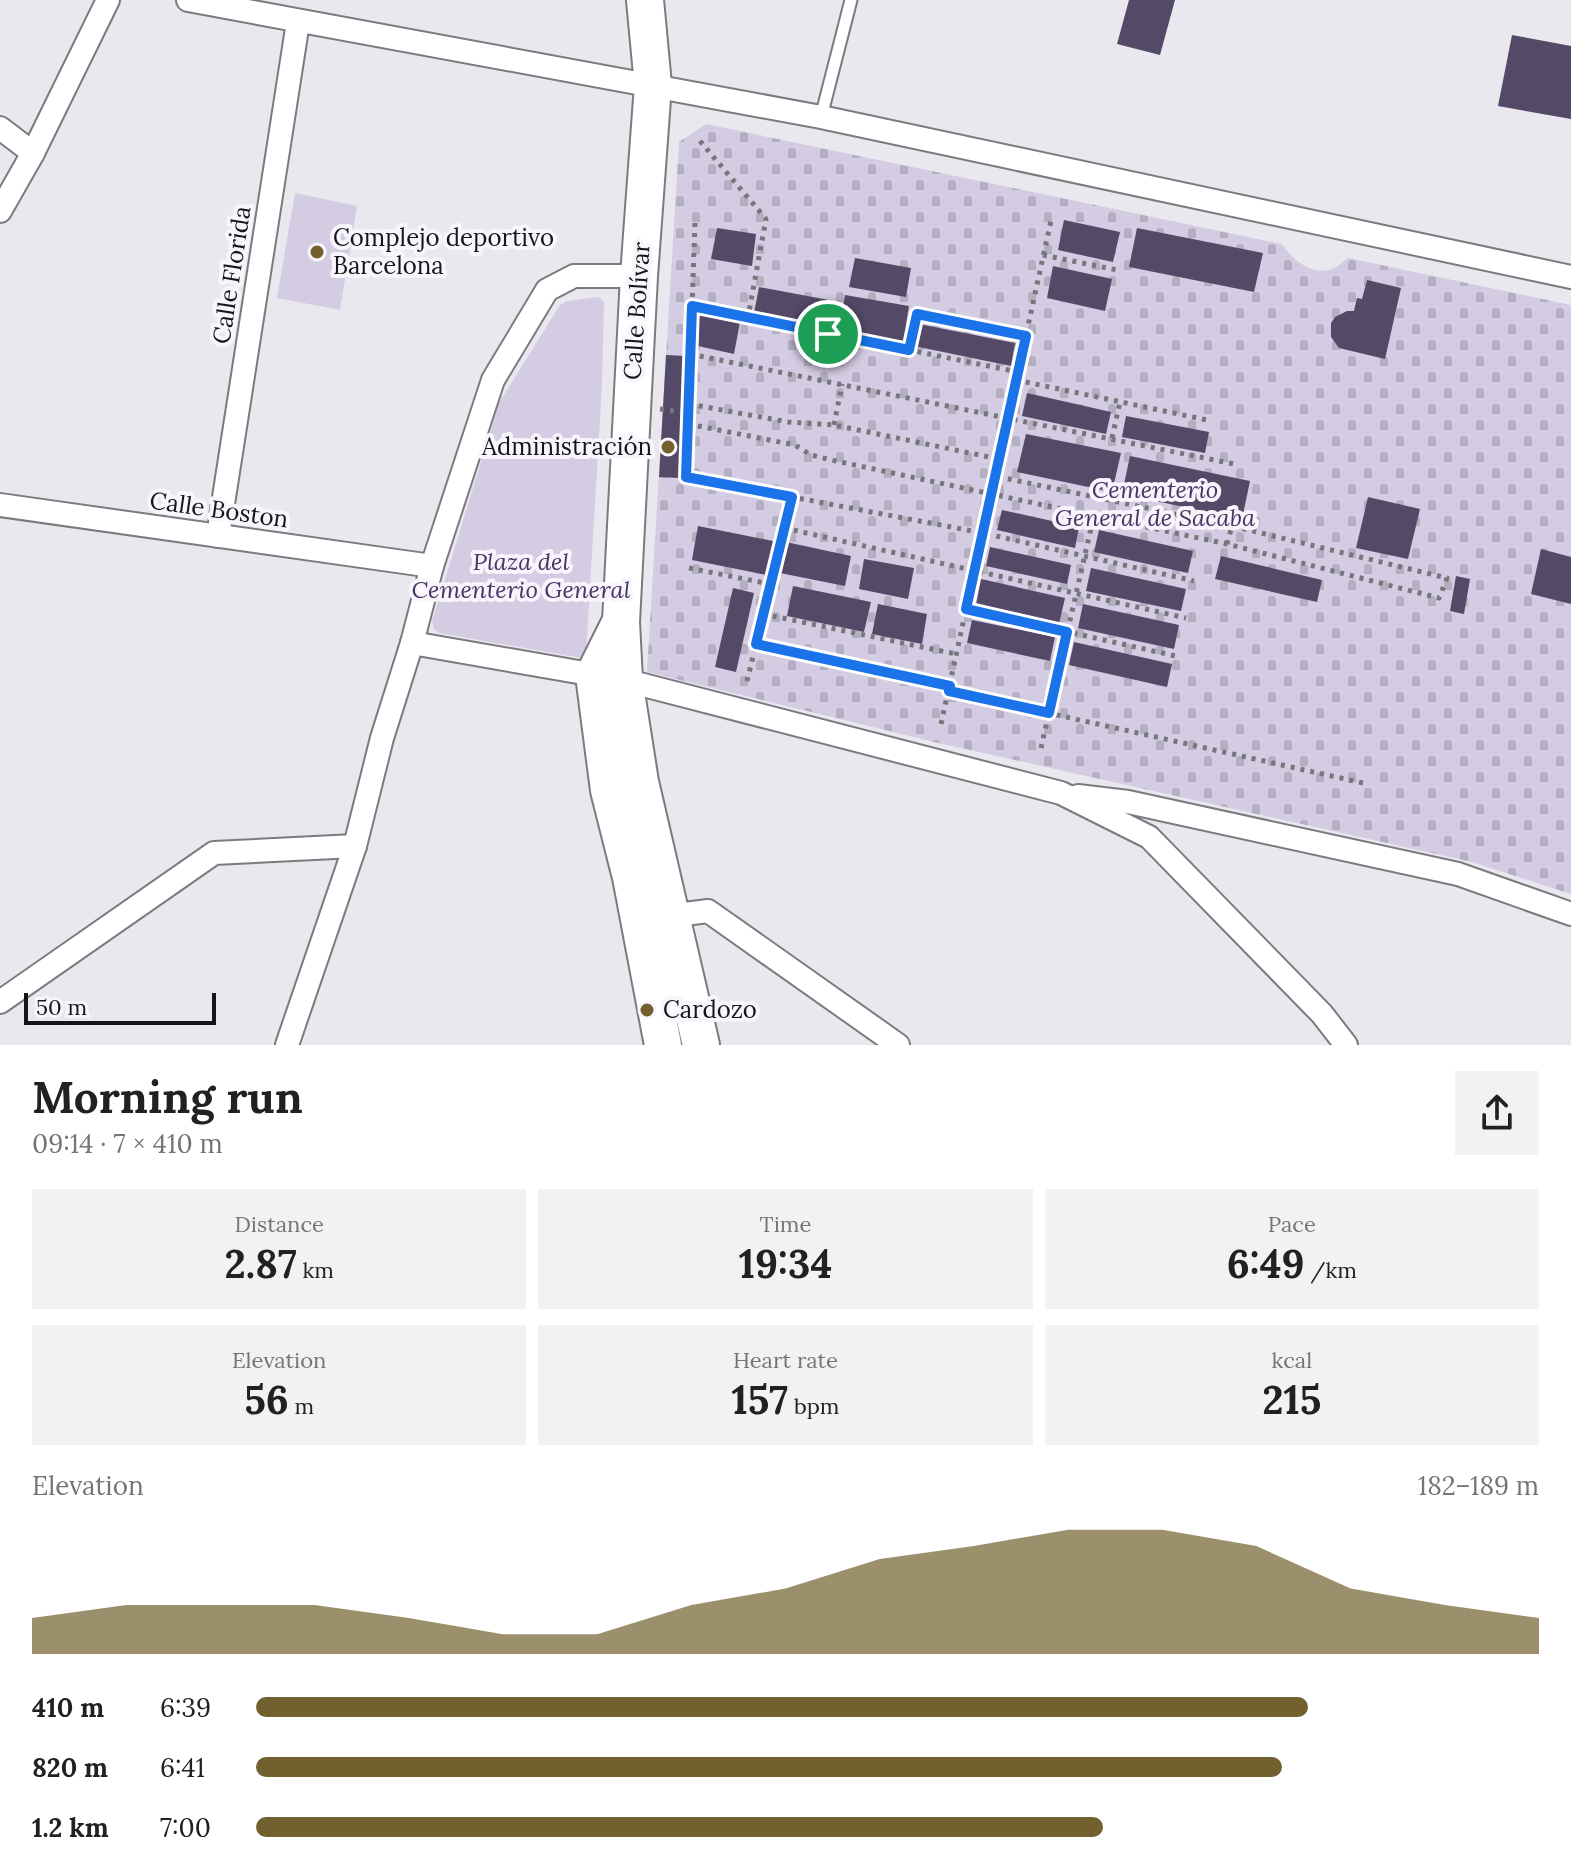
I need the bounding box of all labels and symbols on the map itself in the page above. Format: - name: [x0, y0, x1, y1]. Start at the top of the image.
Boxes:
- street label: Calle Florida: [205, 204, 258, 346]
- place label: Complejo deportivo Barcelona: [333, 222, 554, 281]
- street label: Calle Bolívar: [616, 240, 657, 381]
- marker: Complejo deportivo Barcelona: [308, 243, 326, 261]
- pin: [794, 300, 862, 368]
- place label: Administración: [481, 431, 652, 462]
- marker: Administración: [659, 438, 677, 456]
- park label: Cementerio General de Sacaba: [1055, 474, 1256, 533]
- street label: Calle Boston: [148, 484, 290, 535]
- park label: Plaza del Cementerio General: [411, 546, 631, 605]
- scale bar: [24, 989, 216, 1025]
- place label: Cardozo: [663, 994, 757, 1025]
- marker: Cardozo: [638, 1001, 656, 1019]

